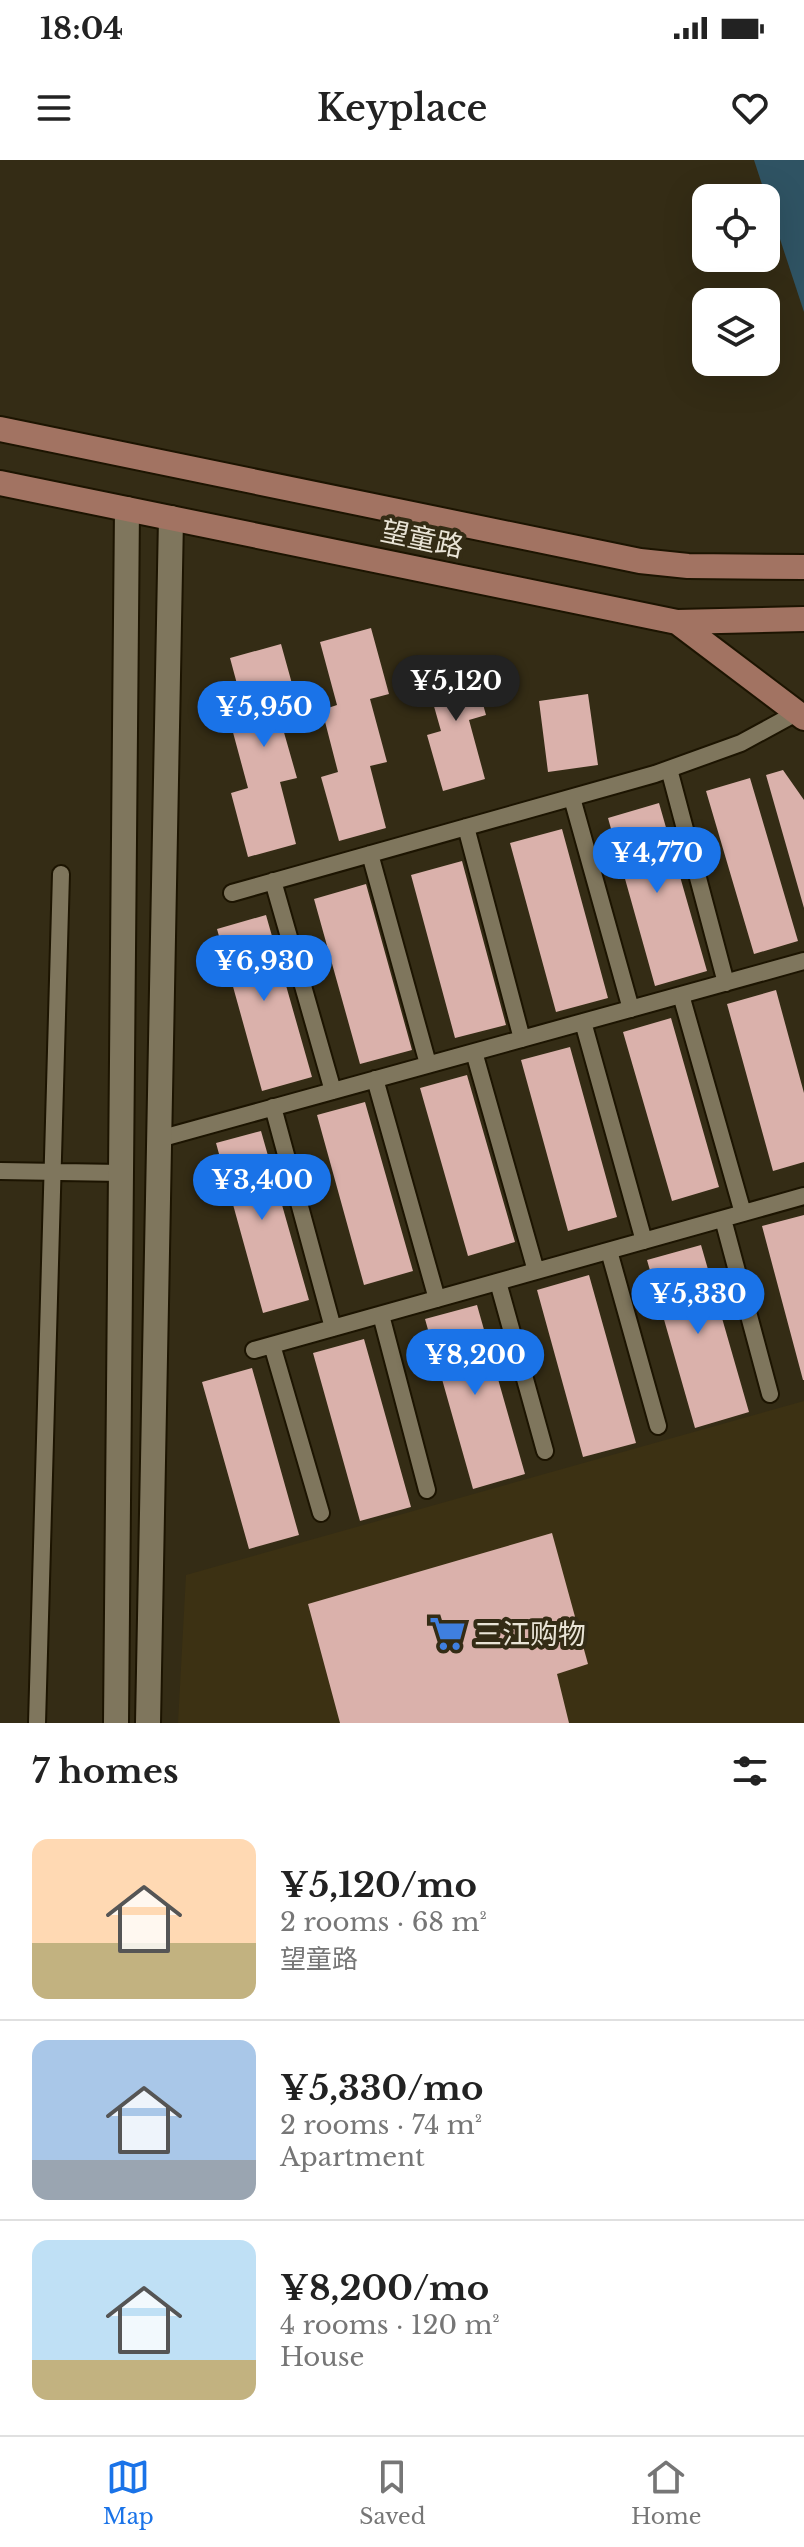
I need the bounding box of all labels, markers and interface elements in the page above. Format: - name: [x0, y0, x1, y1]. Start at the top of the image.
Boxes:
- text: 18:04: [40, 10, 123, 47]
- icon: menu: [32, 86, 76, 130]
- text: Keyplace: [317, 86, 487, 131]
- icon: heart: [728, 86, 772, 130]
- map controls: [692, 184, 780, 376]
- button: locate: [692, 184, 780, 272]
- button: layers: [692, 288, 780, 376]
- street label: 望童路: [377, 513, 467, 565]
- pin: ¥5,120: [391, 655, 521, 723]
- text: ¥5,120: [410, 665, 502, 697]
- pin: ¥5,950: [199, 681, 329, 749]
- text: ¥5,950: [215, 691, 313, 723]
- pin: ¥4,770: [592, 827, 722, 895]
- text: ¥4,770: [611, 837, 703, 869]
- pin: ¥6,930: [199, 935, 329, 1003]
- text: ¥6,930: [214, 945, 314, 977]
- pin: ¥3,400: [197, 1154, 327, 1222]
- text: ¥3,400: [211, 1164, 313, 1196]
- pin: ¥5,330: [633, 1268, 763, 1336]
- text: ¥5,330: [649, 1278, 747, 1310]
- pin: ¥8,200: [410, 1329, 540, 1397]
- text: ¥8,200: [424, 1339, 526, 1371]
- supermarket icon: 三江购物: [429, 1615, 467, 1653]
- place label: 三江购物: [474, 1617, 586, 1652]
- icon: filters: [728, 1749, 772, 1793]
- text: 7 homes: [32, 1750, 179, 1792]
- text: ¥5,120/mo: [280, 1864, 477, 1906]
- icon: home: [96, 1871, 192, 1967]
- text: 2 rooms · 68 m²: [280, 1906, 487, 1938]
- text: 望童路: [280, 1943, 358, 1975]
- text: ¥5,330/mo: [280, 2067, 483, 2109]
- icon: home: [96, 2072, 192, 2168]
- text: 2 rooms · 74 m²: [280, 2109, 482, 2141]
- text: Apartment: [280, 2141, 425, 2173]
- text: ¥8,200/mo: [280, 2267, 489, 2309]
- icon: home: [96, 2272, 192, 2368]
- text: 4 rooms · 120 m²: [280, 2309, 500, 2341]
- text: House: [280, 2341, 364, 2373]
- tab: Map: [103, 2455, 154, 2530]
- tab: Saved: [359, 2455, 426, 2530]
- tab: Home: [631, 2455, 701, 2530]

